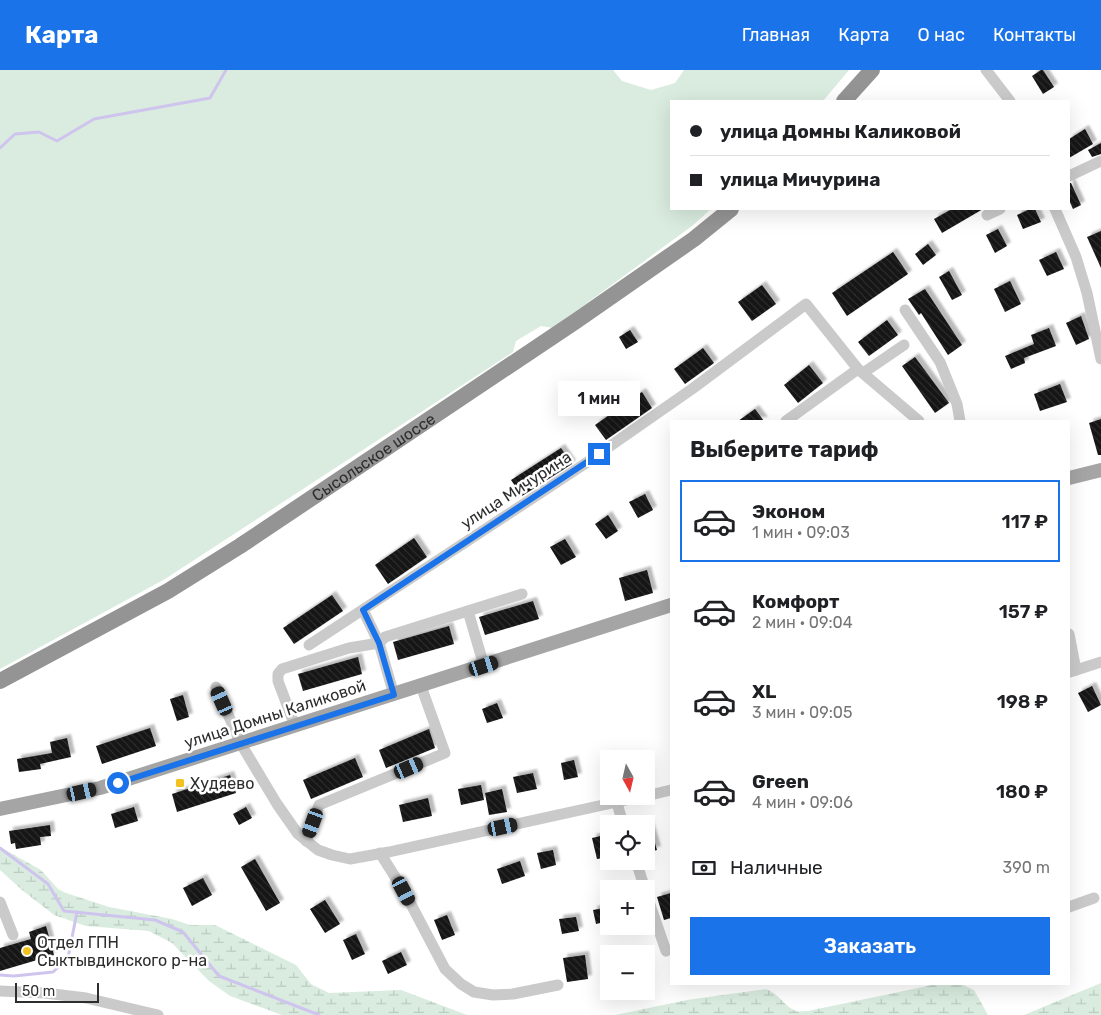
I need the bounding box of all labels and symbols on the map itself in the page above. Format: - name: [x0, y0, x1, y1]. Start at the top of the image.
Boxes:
- callout: 1 мин: [558, 382, 640, 416]
- street label: Сысольское шоссе: [308, 409, 439, 505]
- route end: [588, 443, 610, 465]
- street label: улица Мичурина: [457, 447, 575, 533]
- car: [467, 654, 500, 678]
- street label: улица Домны Каликовой: [182, 676, 368, 752]
- car: [209, 684, 234, 718]
- north arrow: [600, 750, 655, 805]
- car: [392, 755, 425, 781]
- route start: [107, 772, 129, 794]
- place label: Худяево: [190, 774, 254, 793]
- marker: Худяево: [174, 777, 186, 789]
- car: [65, 781, 98, 803]
- car: [300, 806, 325, 840]
- car: [486, 817, 519, 837]
- car: [390, 874, 417, 908]
- place label: Отдел ГПН Сыктывдинского р-на: [37, 933, 207, 970]
- marker: Отдел ГПН Сыктывдинского р-на: [21, 945, 33, 957]
- scale bar: [15, 980, 99, 1003]

